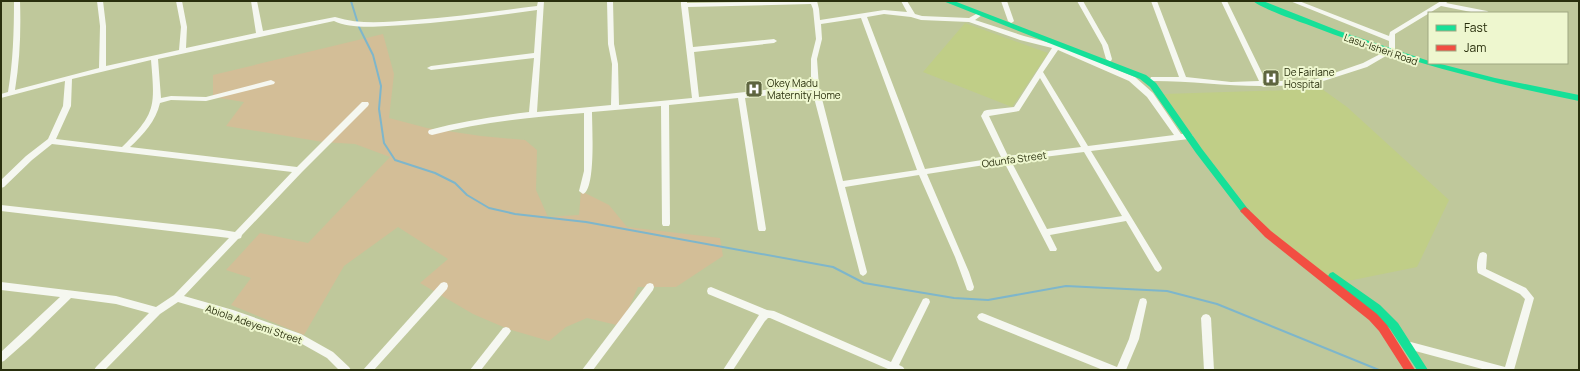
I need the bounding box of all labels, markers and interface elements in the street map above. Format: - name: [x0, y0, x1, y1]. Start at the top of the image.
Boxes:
- legend: [1428, 12, 1568, 64]
- text: Fast: [1464, 19, 1488, 36]
- street label: Lasu-Isheri Road: [1342, 30, 1420, 68]
- text: Jam: [1464, 39, 1486, 56]
- place label: De Fairlane Hospital: [1284, 65, 1335, 91]
- hospital icon: De Fairlane Hospital: [1261, 68, 1281, 88]
- place label: Okey Madu Maternity Home: [767, 76, 841, 102]
- hospital icon: Okey Madu Maternity Home: [744, 79, 764, 99]
- street label: Odunfa Street: [981, 148, 1047, 170]
- street label: Abiola Adeyemi Street: [204, 301, 304, 347]

